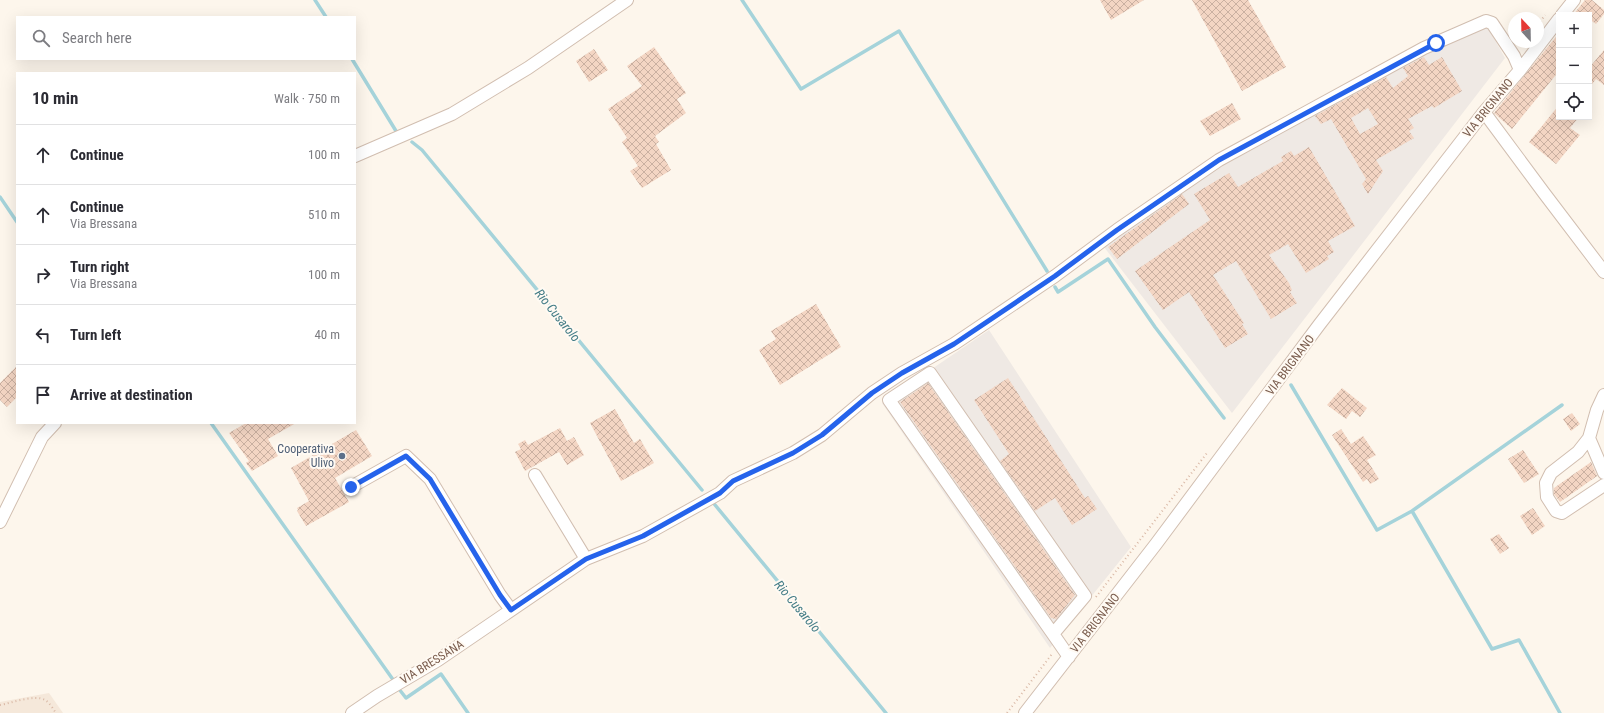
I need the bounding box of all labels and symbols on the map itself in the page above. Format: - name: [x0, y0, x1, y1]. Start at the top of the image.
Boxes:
- north arrow: [1508, 12, 1544, 48]
- route start: [1427, 34, 1445, 52]
- street label: VIA BRIGNANO: [1460, 76, 1516, 140]
- water label: Rio Cusarolo: [532, 286, 583, 345]
- street label: VIA BRIGNANO: [1263, 332, 1317, 398]
- place label: Cooperativa Ulivo: [277, 442, 334, 470]
- marker: Cooperativa Ulivo: [337, 451, 347, 461]
- route end: [342, 478, 360, 496]
- water label: Rio Cusarolo: [772, 577, 824, 635]
- street label: VIA BRIGNANO: [1067, 590, 1123, 656]
- street label: VIA BRESSANA: [398, 637, 466, 687]

